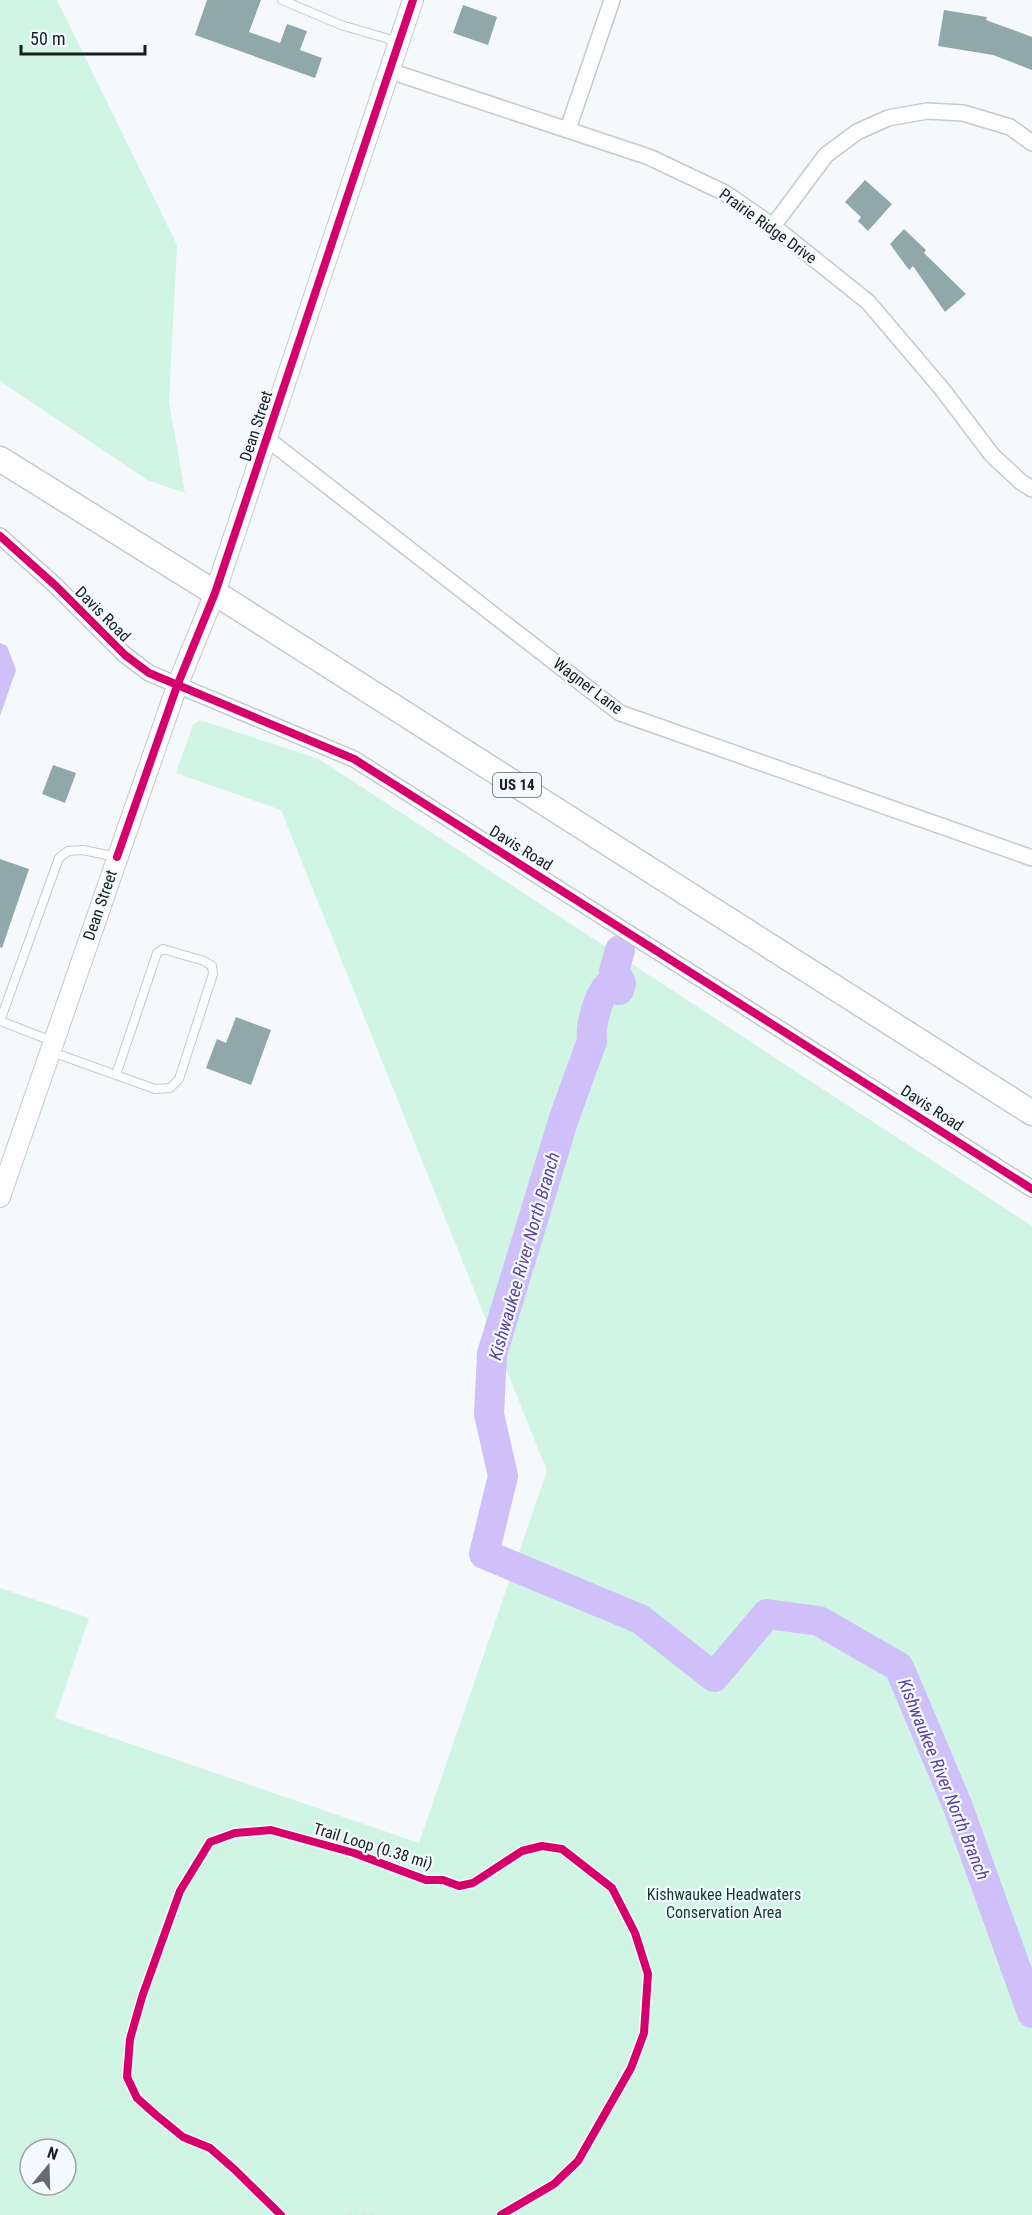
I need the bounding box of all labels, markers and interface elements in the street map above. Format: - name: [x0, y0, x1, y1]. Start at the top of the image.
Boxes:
- scale bar: [21, 18, 146, 56]
- text: 50 m: [30, 28, 65, 49]
- street label: Prairie Ridge Drive: [716, 184, 820, 268]
- street label: Dean Street: [236, 388, 276, 464]
- street label: Davis Road: [71, 582, 135, 646]
- street label: Wagner Lane: [550, 654, 626, 718]
- road number: US 14: [493, 773, 541, 797]
- street label: Davis Road: [486, 821, 556, 875]
- street label: Dean Street: [79, 867, 121, 943]
- street label: Davis Road: [897, 1081, 967, 1135]
- water label: Kishwaukee River North Branch: [484, 1150, 564, 1362]
- water label: Kishwaukee River North Branch: [894, 1675, 994, 1883]
- street label: Trail Loop (0.38 mi): [311, 1819, 435, 1873]
- park label: Kishwaukee Headwaters Conservation Area: [647, 1885, 801, 1922]
- north arrow: [18, 2137, 78, 2197]
- text: N: [45, 2143, 60, 2164]

